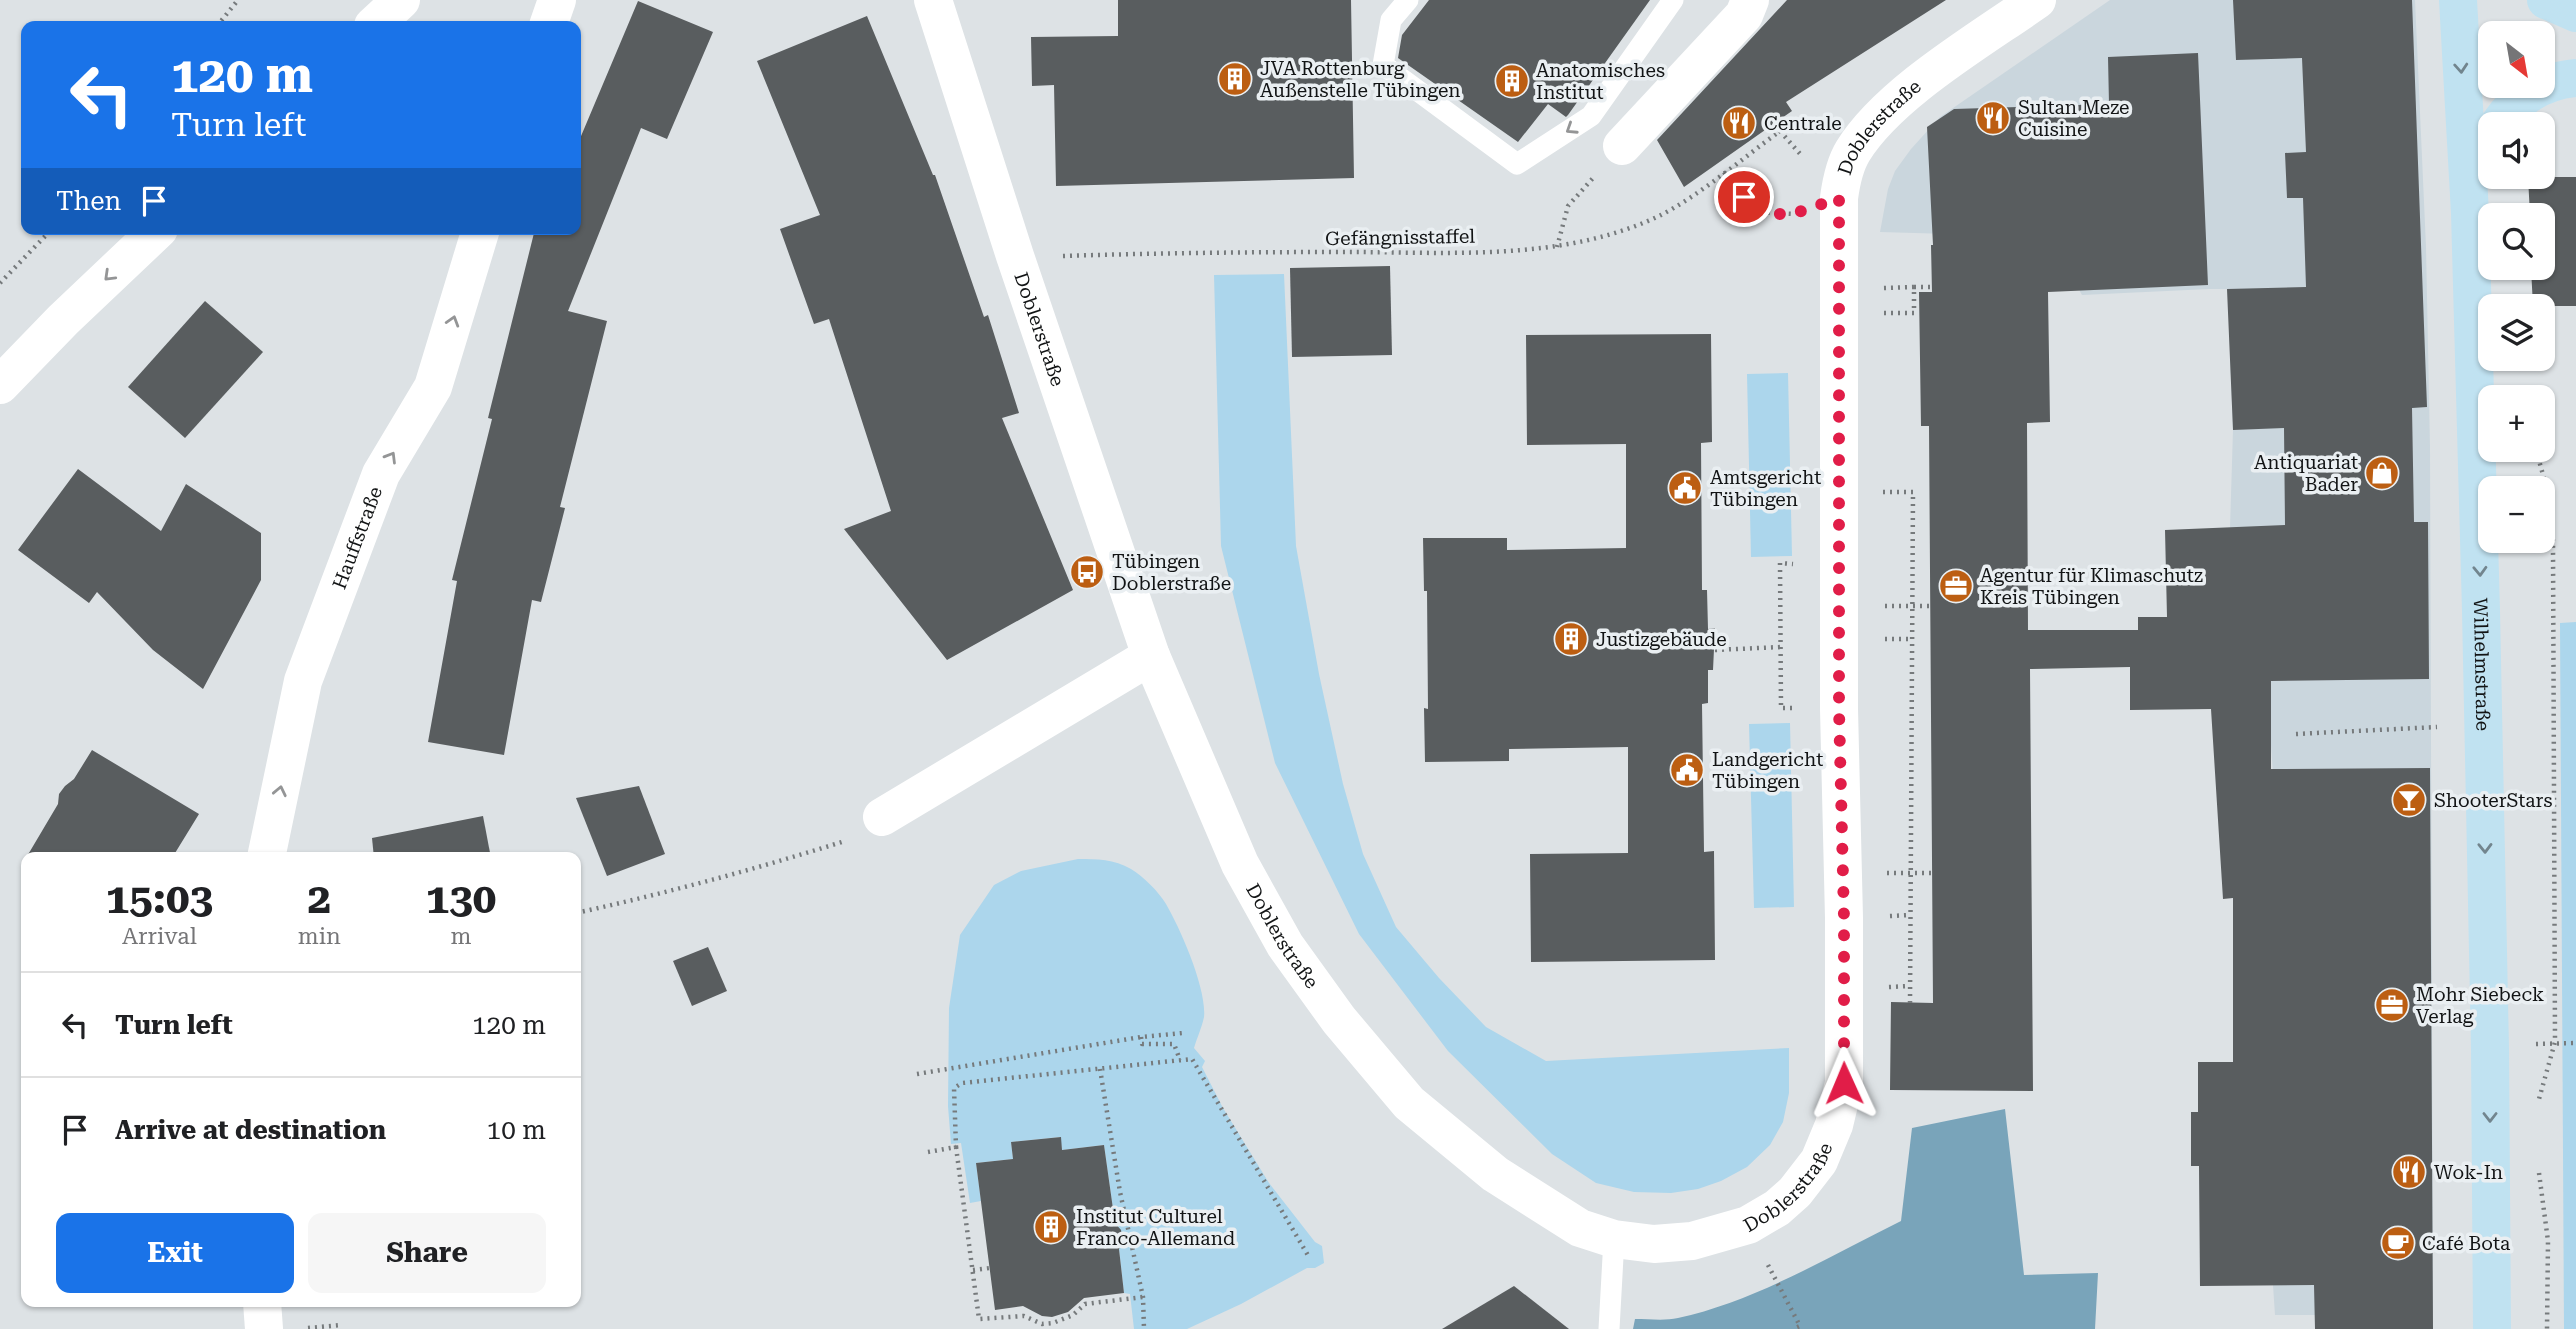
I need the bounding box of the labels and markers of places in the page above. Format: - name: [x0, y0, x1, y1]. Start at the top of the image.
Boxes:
- place label: JVA Rottenburg Außenstelle Tübingen: [1260, 57, 1461, 102]
- place label: Anatomisches Institut: [1536, 59, 1665, 104]
- building icon: JVA Rottenburg Außenstelle Tübingen: [1216, 60, 1254, 98]
- building icon: Anatomisches Institut: [1493, 62, 1531, 100]
- place label: Sultan Meze Cuisine: [2018, 96, 2130, 141]
- restaurant icon: Sultan Meze Cuisine: [1974, 99, 2012, 137]
- restaurant icon: Centrale: [1720, 104, 1758, 142]
- place label: Centrale: [1764, 112, 1842, 135]
- pin: [1714, 167, 1774, 227]
- place label: Antiquariat Bader: [2254, 451, 2358, 496]
- shop icon: Antiquariat Bader: [2363, 454, 2401, 492]
- place label: Amtsgericht Tübingen: [1710, 466, 1821, 511]
- public building icon: Amtsgericht Tübingen: [1666, 469, 1704, 507]
- place label: Tübingen Doblerstraße: [1112, 550, 1231, 595]
- bus stop icon: Tübingen Doblerstraße: [1068, 553, 1106, 591]
- place label: Agentur für Klimaschutz Kreis Tübingen: [1980, 564, 2203, 609]
- office icon: Agentur für Klimaschutz Kreis Tübingen: [1937, 567, 1975, 605]
- building icon: Justizgebäude: [1552, 620, 1590, 658]
- place label: Justizgebäude: [1596, 628, 1727, 651]
- place label: Landgericht Tübingen: [1712, 748, 1823, 793]
- public building icon: Landgericht Tübingen: [1668, 751, 1706, 789]
- bar icon: ShooterStars: [2390, 781, 2428, 819]
- place label: ShooterStars: [2434, 789, 2552, 812]
- place label: Mohr Siebeck Verlag: [2416, 983, 2544, 1028]
- office icon: Mohr Siebeck Verlag: [2373, 986, 2411, 1024]
- restaurant icon: Wok-In: [2390, 1153, 2428, 1191]
- place label: Wok-In: [2434, 1161, 2503, 1184]
- place label: Institut Culturel Franco-Allemand: [1076, 1205, 1235, 1250]
- building icon: Institut Culturel Franco-Allemand: [1032, 1208, 1070, 1246]
- cafe icon: Café Bota: [2379, 1224, 2417, 1262]
- place label: Café Bota: [2422, 1232, 2511, 1255]

